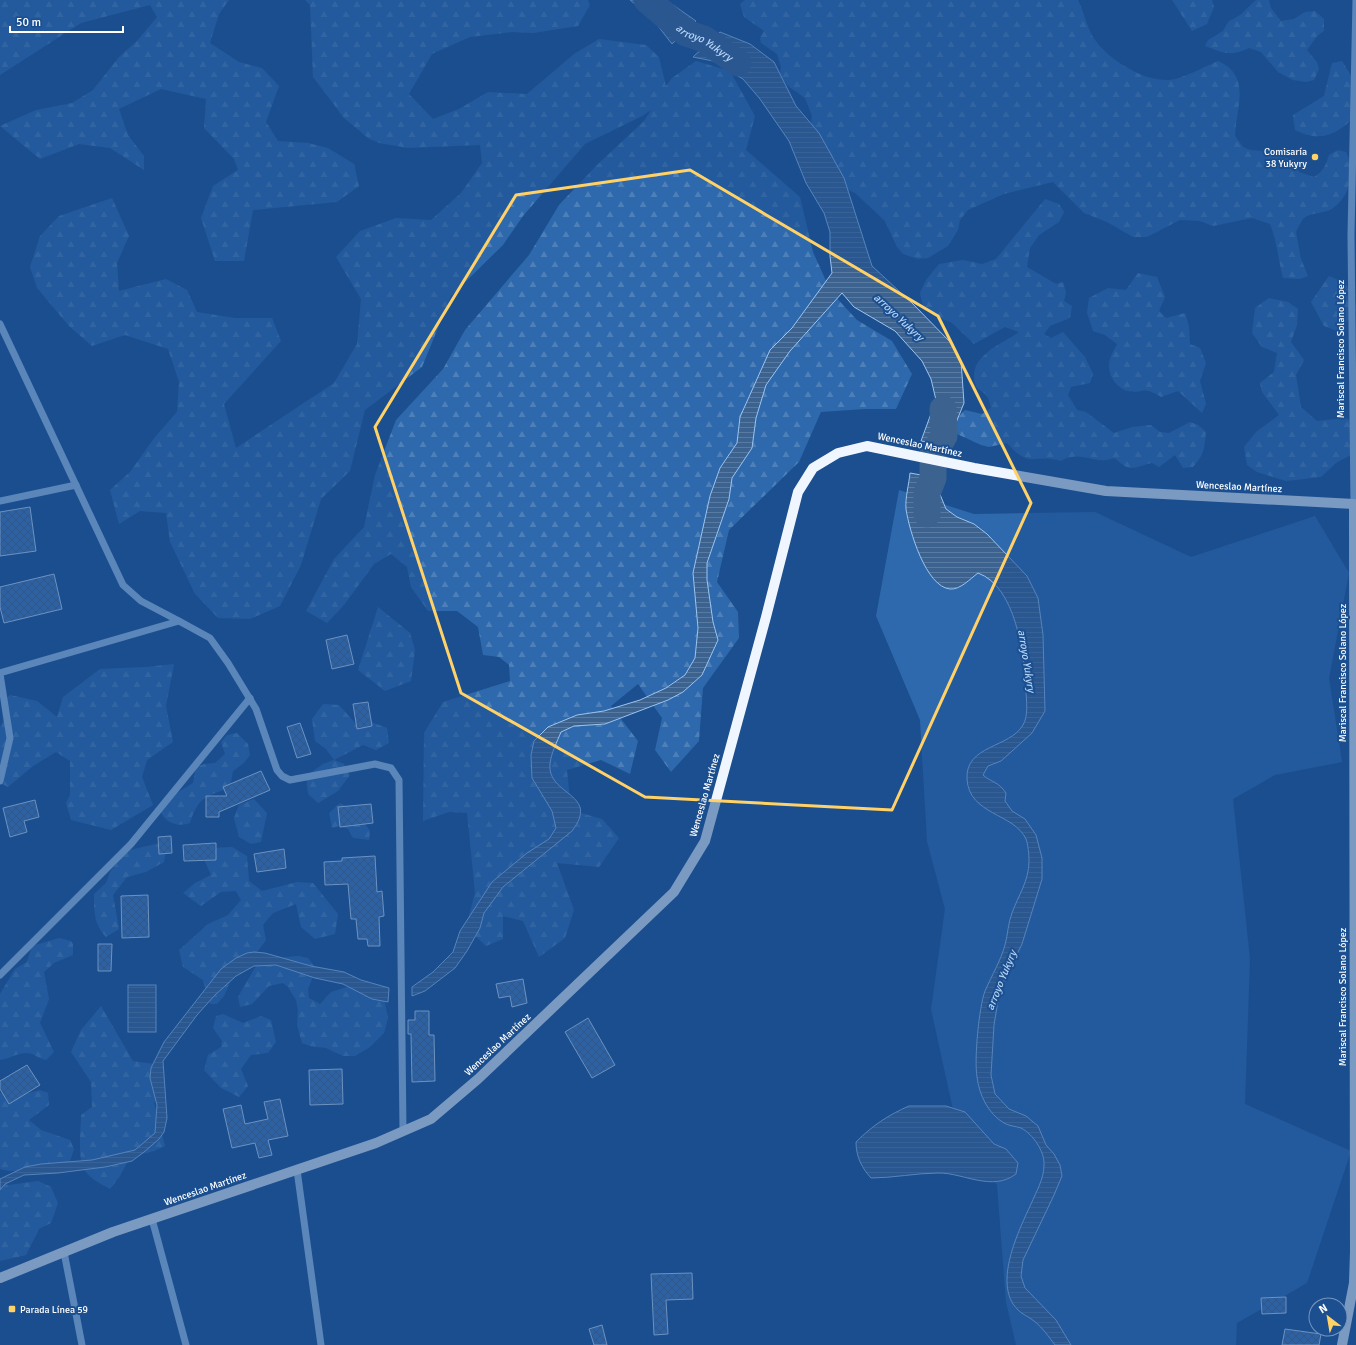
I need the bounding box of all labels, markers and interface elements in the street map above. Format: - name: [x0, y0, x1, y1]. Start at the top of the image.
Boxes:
- scale bar: [10, 8, 123, 34]
- text: 50 m: [16, 15, 41, 30]
- water label: arroyo Yukyry: [673, 21, 737, 65]
- place label: Comisaría 38 Yukyry: [1264, 146, 1307, 170]
- marker: Comisaría 38 Yukyry: [1310, 152, 1320, 162]
- street label: Mariscal Francisco Solano López: [1335, 279, 1347, 418]
- water label: arroyo Yukyry: [871, 291, 928, 345]
- street label: Wenceslao Martínez: [876, 430, 964, 460]
- street label: Wenceslao Martínez: [1196, 479, 1283, 495]
- street label: Mariscal Francisco Solano López: [1337, 603, 1349, 742]
- water label: arroyo Yukyry: [1015, 629, 1038, 695]
- street label: Wenceslao Martínez: [687, 752, 723, 838]
- street label: Mariscal Francisco Solano López: [1337, 927, 1349, 1066]
- water label: arroyo Yukyry: [984, 947, 1020, 1012]
- street label: Wenceslao Martínez: [462, 1011, 534, 1079]
- street label: Wenceslao Martínez: [163, 1169, 249, 1209]
- north arrow: [1308, 1297, 1348, 1337]
- text: N: [1316, 1301, 1330, 1316]
- marker: Parada Línea 59: [7, 1304, 17, 1314]
- place label: Parada Línea 59: [20, 1304, 88, 1316]

